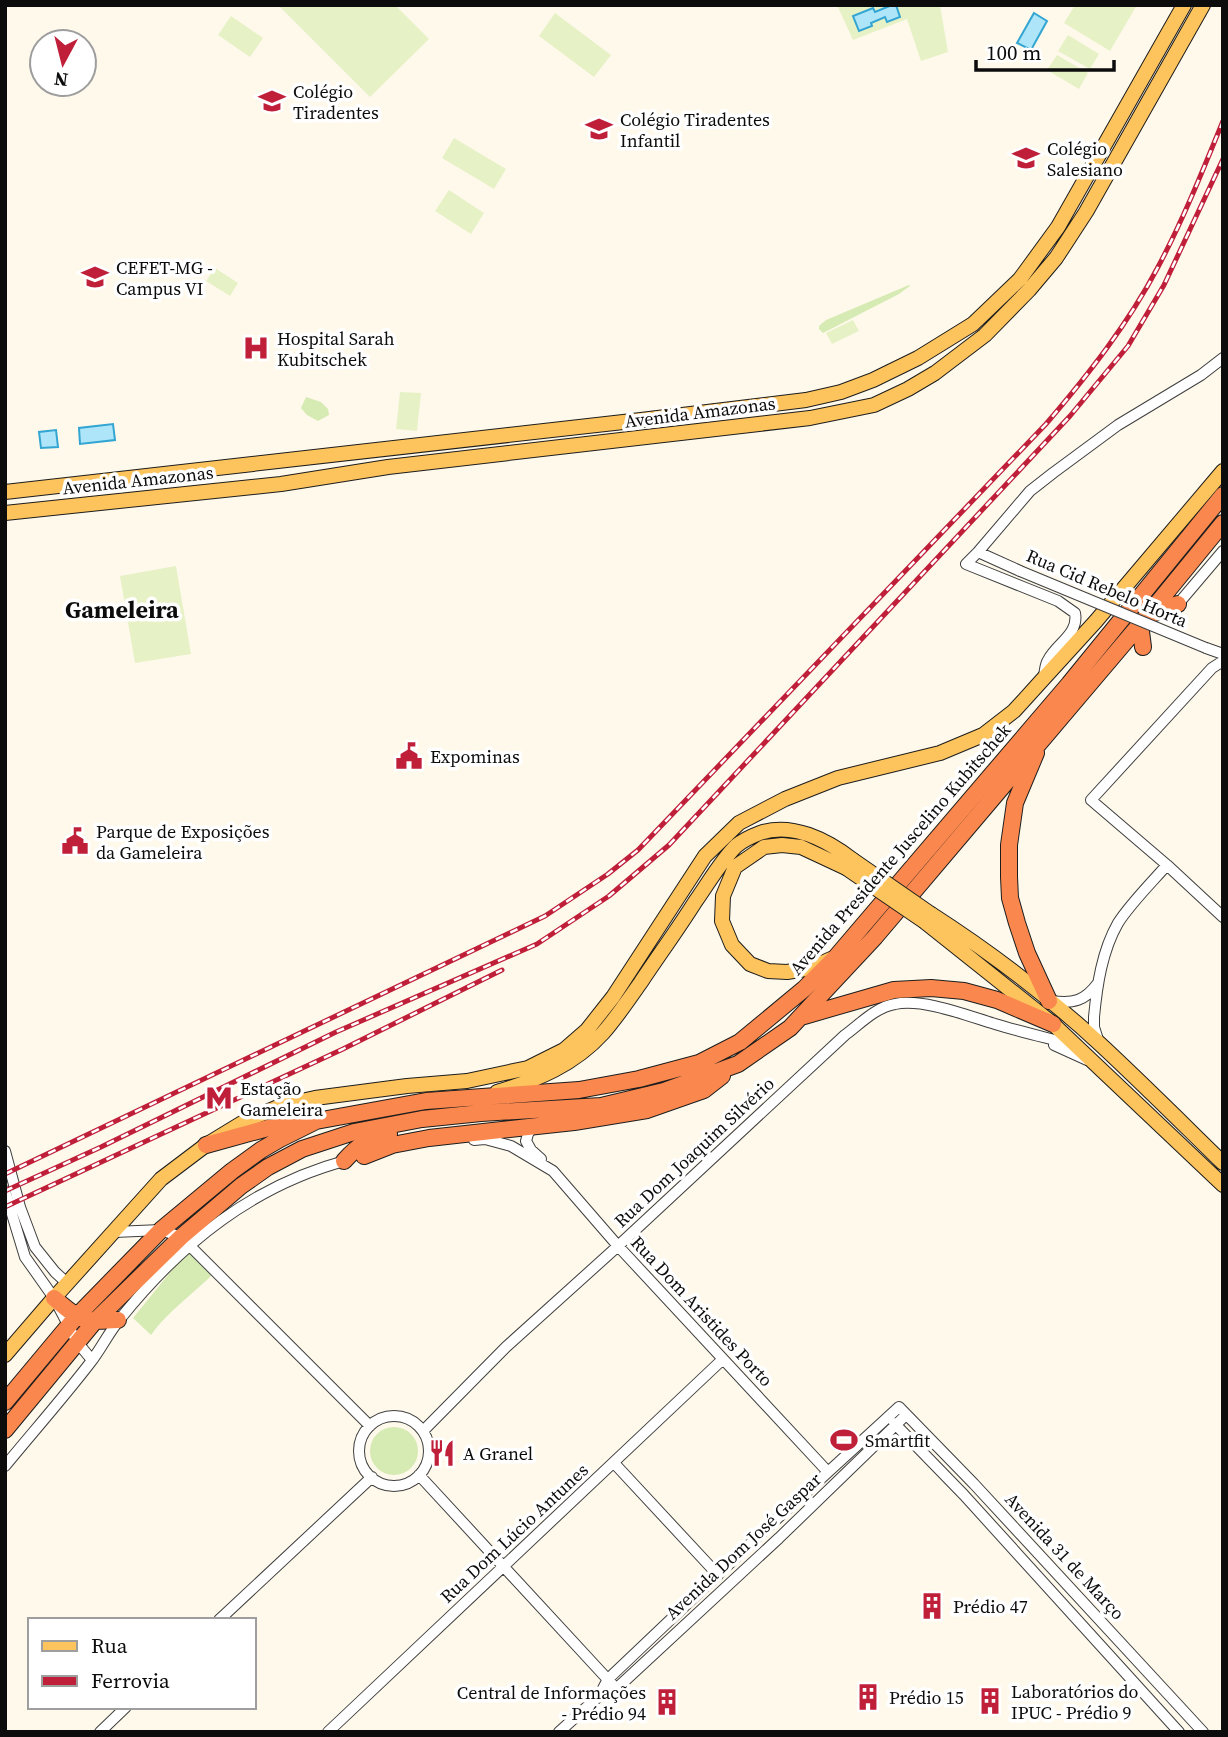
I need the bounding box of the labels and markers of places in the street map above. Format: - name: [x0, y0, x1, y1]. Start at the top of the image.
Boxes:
- place label: Colégio Tiradentes: [293, 79, 379, 125]
- school or university icon: Colégio Tiradentes: [257, 86, 287, 116]
- place label: Colégio Tiradentes Infantil: [620, 107, 770, 153]
- school or university icon: Colégio Tiradentes Infantil: [584, 114, 614, 144]
- place label: Colégio Salesiano: [1047, 136, 1123, 182]
- school or university icon: Colégio Salesiano: [1011, 143, 1041, 173]
- place label: CEFET-MG - Campus VI: [116, 255, 213, 301]
- school or university icon: CEFET-MG - Campus VI: [80, 262, 110, 292]
- place label: Hospital Sarah Kubitschek: [277, 326, 395, 372]
- hospital icon: Hospital Sarah Kubitschek: [241, 333, 271, 363]
- public building icon: Expominas: [394, 741, 424, 771]
- place label: Expominas: [430, 744, 520, 769]
- place label: Parque de Exposições da Gameleira: [96, 819, 270, 865]
- public building icon: Parque de Exposições da Gameleira: [60, 826, 90, 856]
- place label: Estação Gameleira: [240, 1076, 324, 1122]
- metro station icon: Estação Gameleira: [204, 1083, 234, 1113]
- sports icon: Smartfit: [829, 1425, 859, 1455]
- place label: Smartfit: [865, 1428, 930, 1453]
- restaurant icon: A Granel: [427, 1438, 457, 1468]
- place label: A Granel: [463, 1441, 533, 1466]
- building icon: Prédio 47: [917, 1591, 947, 1621]
- place label: Prédio 47: [953, 1594, 1028, 1619]
- place label: Laboratórios do IPUC - Prédio 9: [1011, 1679, 1139, 1725]
- place label: Central de Informações - Prédio 94: [457, 1680, 646, 1726]
- building icon: Prédio 15: [853, 1682, 883, 1712]
- place label: Prédio 15: [889, 1685, 964, 1710]
- building icon: Laboratórios do IPUC - Prédio 9: [975, 1686, 1005, 1716]
- building icon: Central de Informações - Prédio 94: [652, 1687, 682, 1717]

